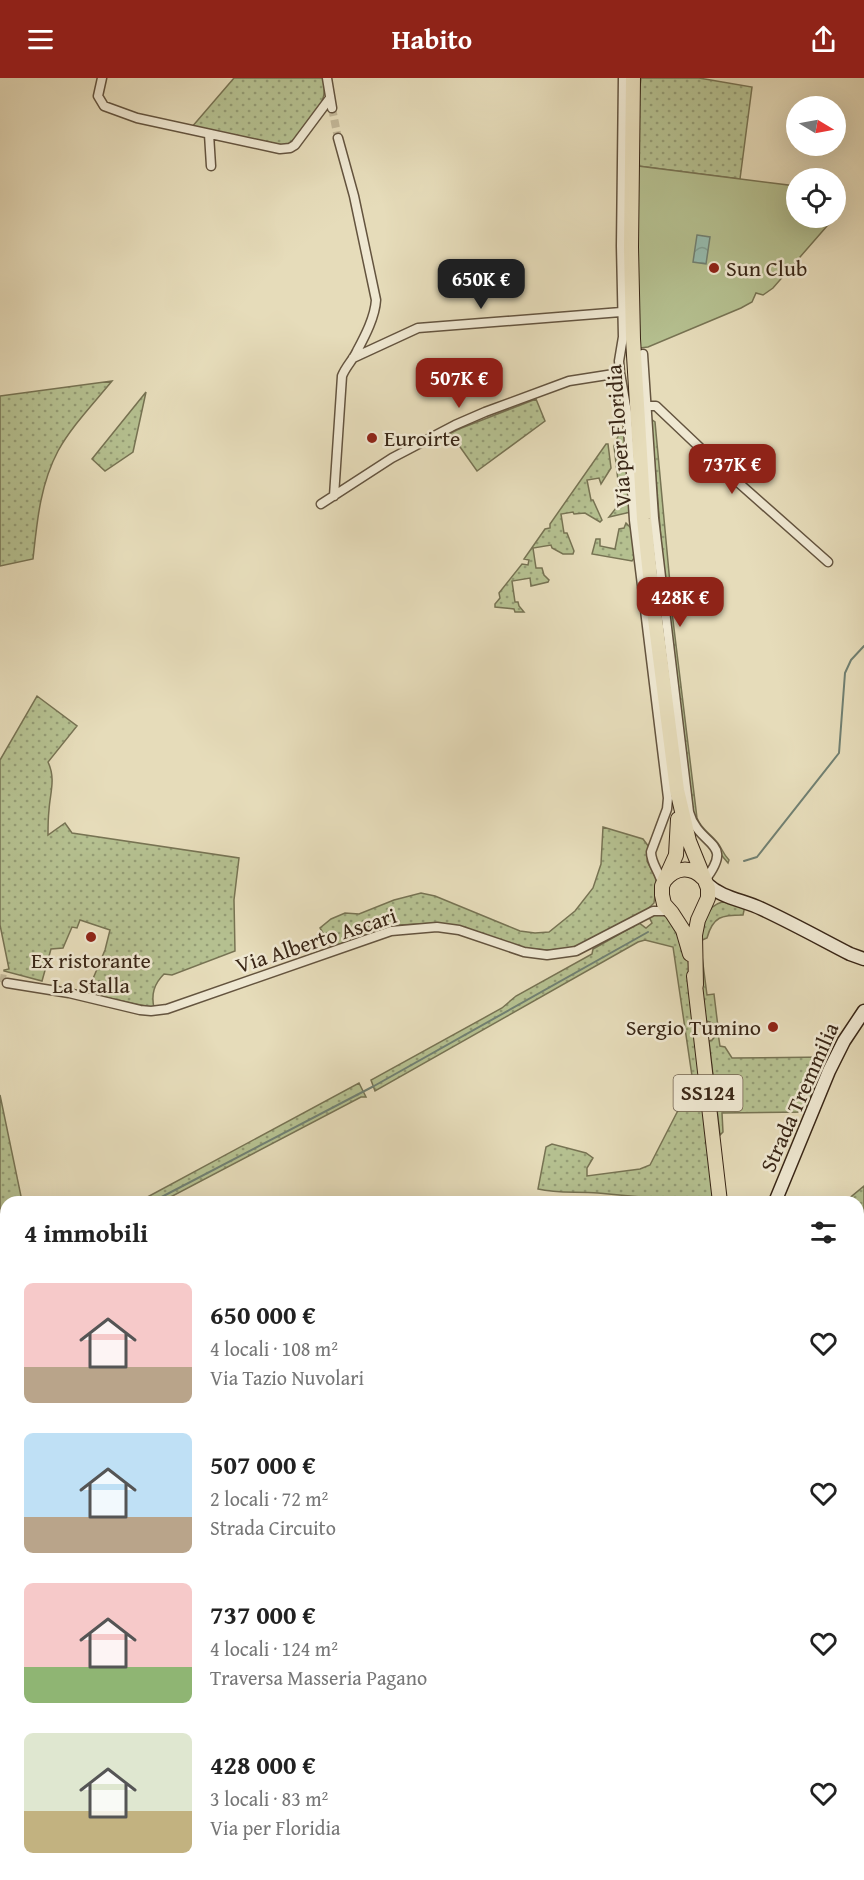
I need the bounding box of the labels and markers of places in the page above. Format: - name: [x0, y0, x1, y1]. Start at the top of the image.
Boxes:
- place label: Sun Club: [726, 252, 807, 284]
- pin: 650K €: [432, 259, 530, 310]
- marker: Sun Club: [707, 261, 721, 275]
- pin: 507K €: [410, 358, 508, 409]
- place label: Euroirte: [384, 422, 460, 454]
- marker: Euroirte: [365, 431, 379, 445]
- pin: 737K €: [683, 444, 781, 495]
- pin: 428K €: [631, 577, 729, 628]
- marker: Ex ristorante La Stalla: [84, 930, 98, 944]
- place label: Ex ristorante La Stalla: [31, 944, 151, 1001]
- place label: Sergio Tumino: [626, 1011, 761, 1043]
- marker: Sergio Tumino: [766, 1020, 780, 1034]

